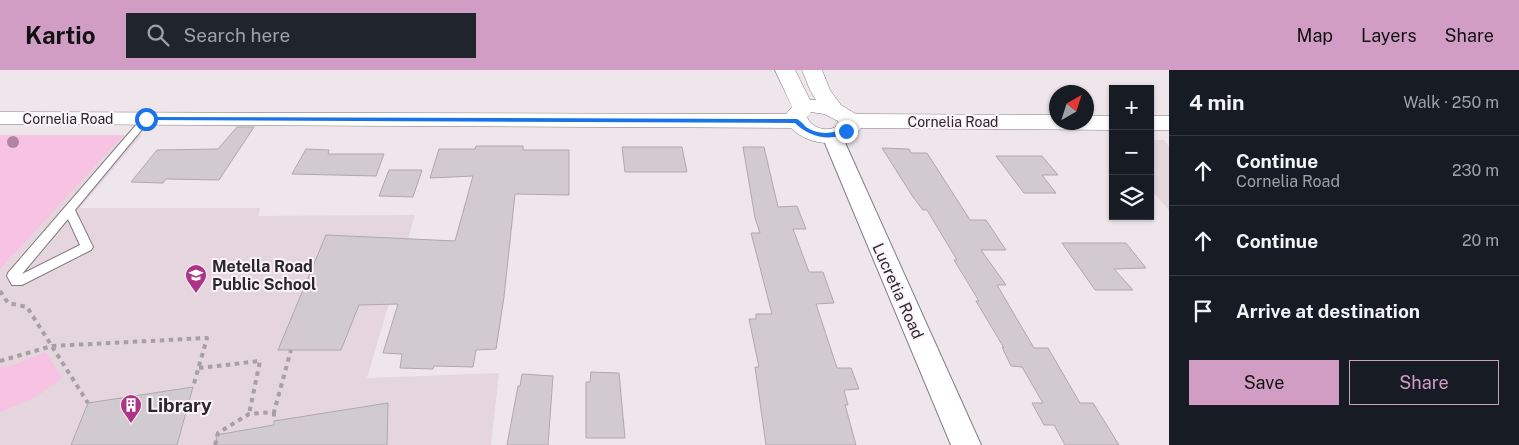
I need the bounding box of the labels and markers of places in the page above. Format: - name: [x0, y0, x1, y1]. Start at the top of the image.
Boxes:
- place label: Metella Road Public School: [212, 257, 316, 294]
- school or university icon: Metella Road Public School: [184, 263, 208, 294]
- building icon: Library: [119, 393, 143, 424]
- place label: Library: [147, 394, 212, 416]

